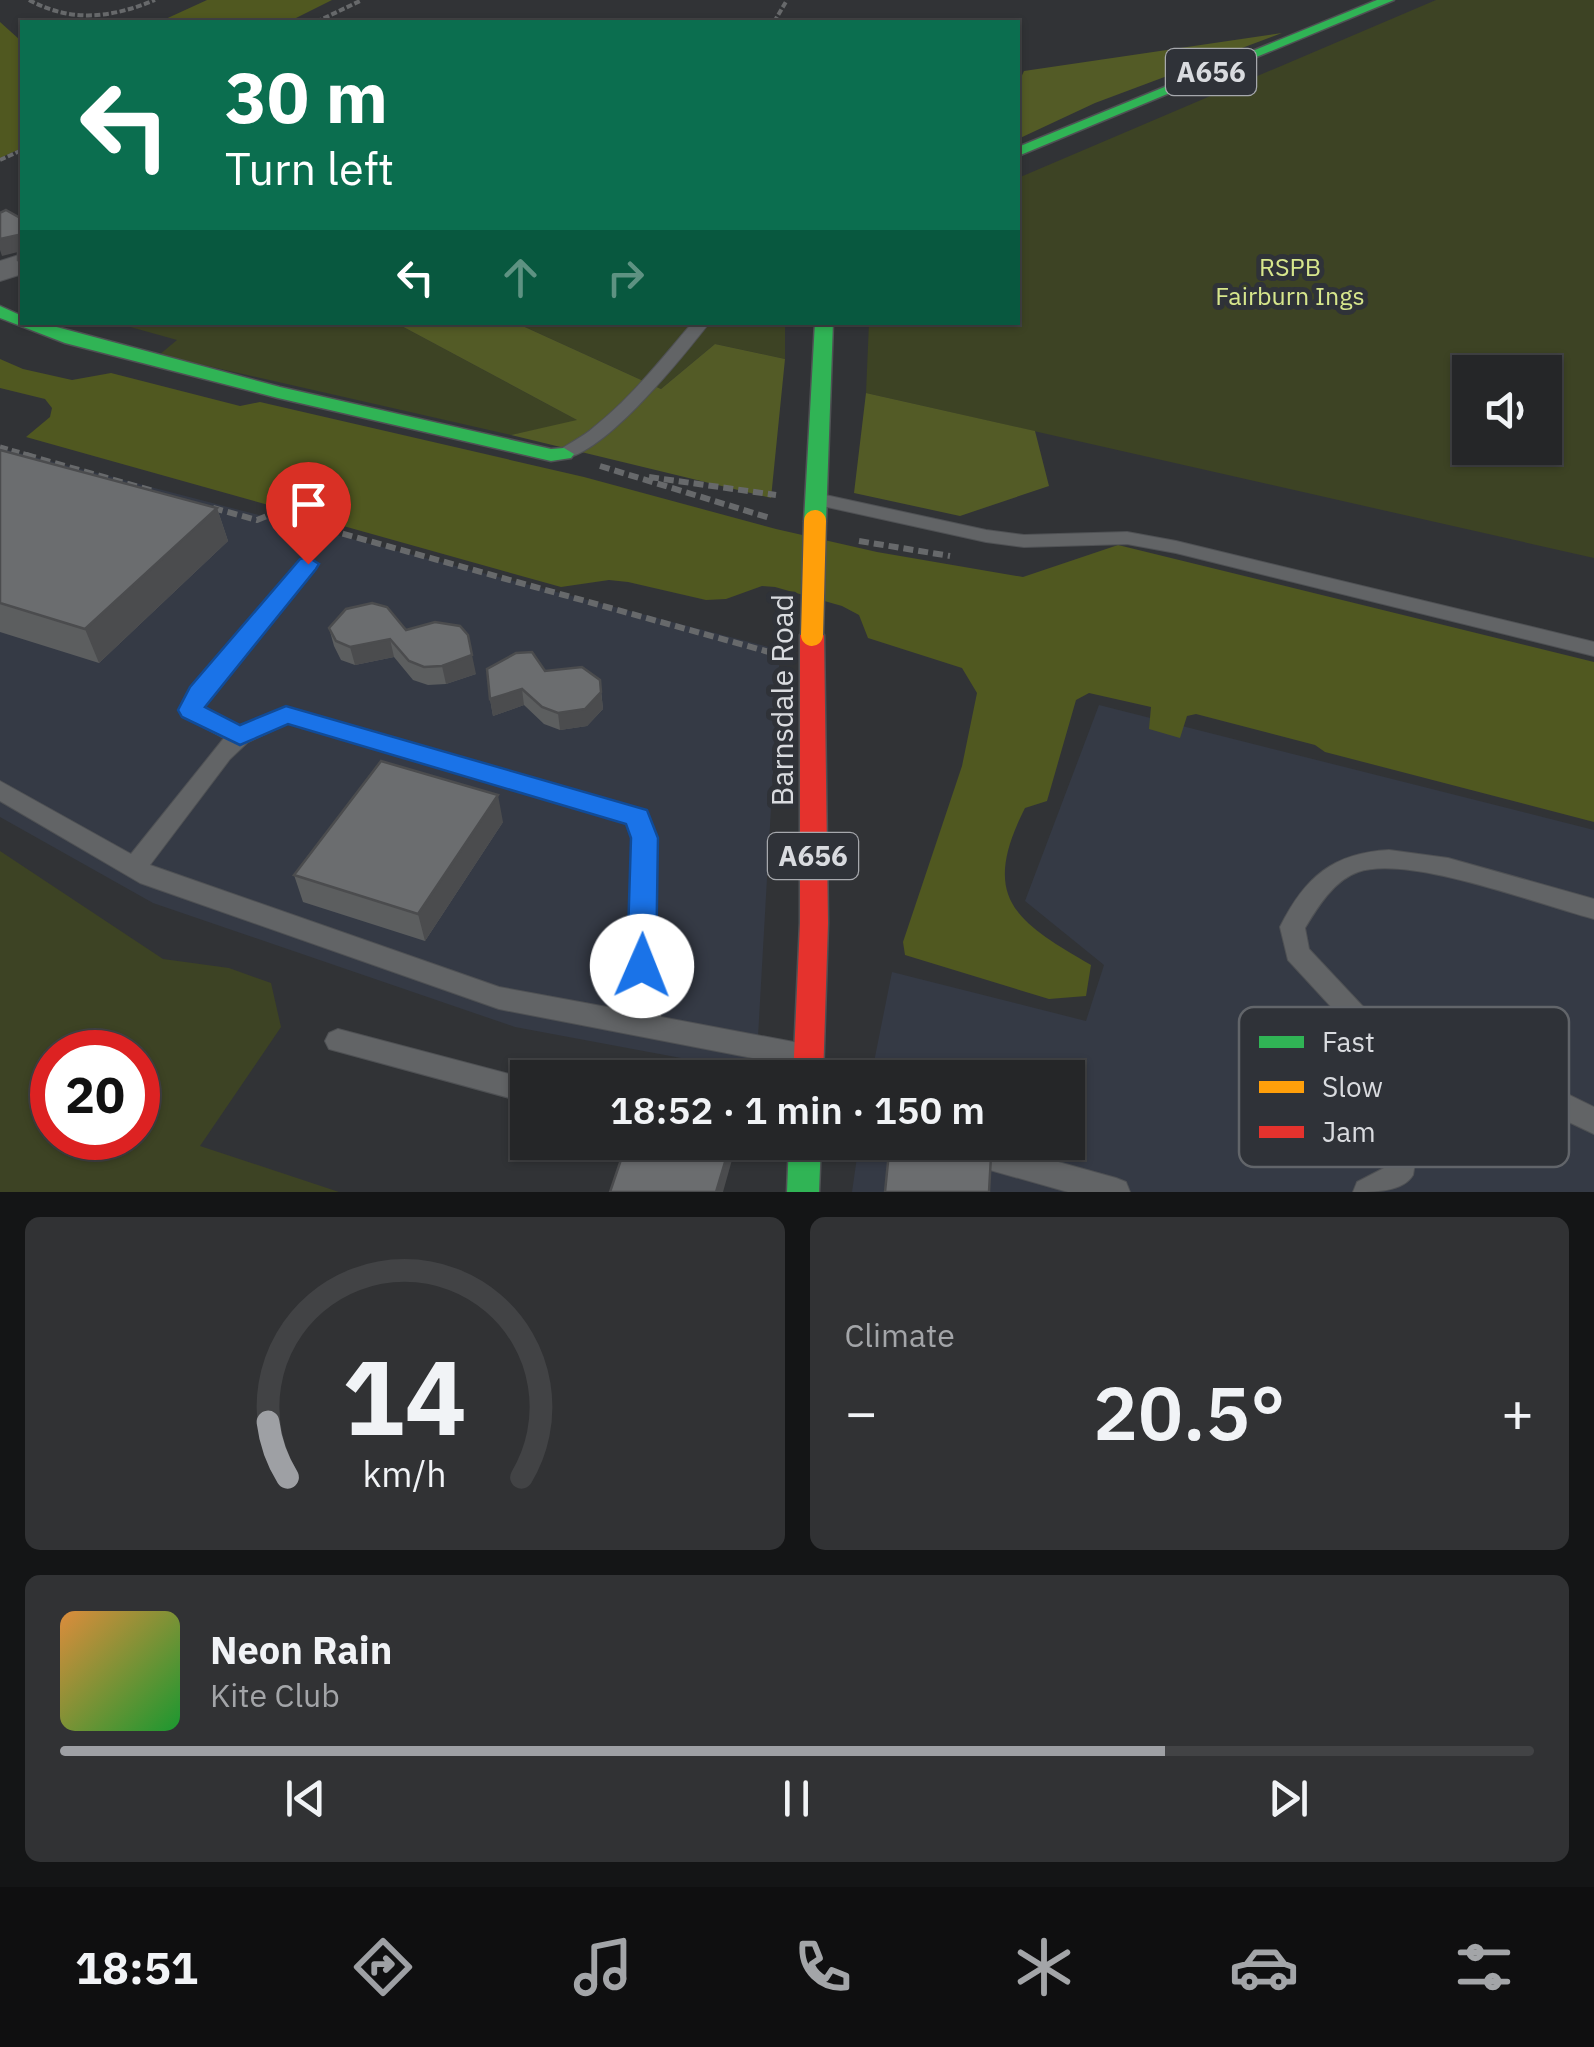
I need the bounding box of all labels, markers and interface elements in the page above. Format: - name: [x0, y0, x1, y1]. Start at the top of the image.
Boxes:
- road number: A656: [1166, 49, 1256, 95]
- text: 30 m: [225, 51, 388, 142]
- icon: left: [60, 60, 190, 190]
- text: Turn left: [225, 139, 394, 197]
- icon: left: [388, 250, 443, 305]
- icon: ahead: [493, 250, 548, 305]
- icon: right: [598, 250, 653, 305]
- park label: RSPB Fairburn Ings: [1215, 250, 1365, 312]
- map controls: [1452, 355, 1562, 465]
- button: sound: [1452, 355, 1562, 465]
- pin: [266, 462, 351, 565]
- icon: arrive: [281, 477, 336, 532]
- street label: Barnsdale Road: [762, 594, 801, 806]
- road number: A656: [768, 833, 858, 879]
- position arrow: [590, 914, 694, 1018]
- legend: [1239, 1007, 1569, 1167]
- text: Fast: [1322, 1023, 1375, 1060]
- speed limit sign: 20: [30, 1030, 160, 1160]
- text: Slow: [1322, 1068, 1383, 1105]
- text: 18:52 · 1 min · 150 m: [610, 1085, 985, 1134]
- text: Jam: [1322, 1113, 1376, 1150]
- text: Climate: [845, 1314, 955, 1356]
- text: 14: [342, 1328, 467, 1464]
- text: 20.5°: [1093, 1363, 1286, 1461]
- text: −: [845, 1376, 878, 1447]
- text: +: [1501, 1376, 1534, 1447]
- text: km/h: [363, 1450, 447, 1497]
- text: Neon Rain: [210, 1625, 392, 1674]
- text: Kite Club: [210, 1674, 340, 1716]
- icon: previous: [278, 1771, 333, 1826]
- icon: pause: [769, 1771, 824, 1826]
- icon: next: [1261, 1771, 1316, 1826]
- icon: directions: [348, 1932, 418, 2002]
- icon: music: [568, 1932, 638, 2002]
- icon: phone: [788, 1932, 858, 2002]
- icon: climate: [1009, 1932, 1079, 2002]
- icon: car: [1229, 1932, 1299, 2002]
- icon: filters: [1449, 1932, 1519, 2002]
- text: 18:51: [75, 1938, 198, 1996]

